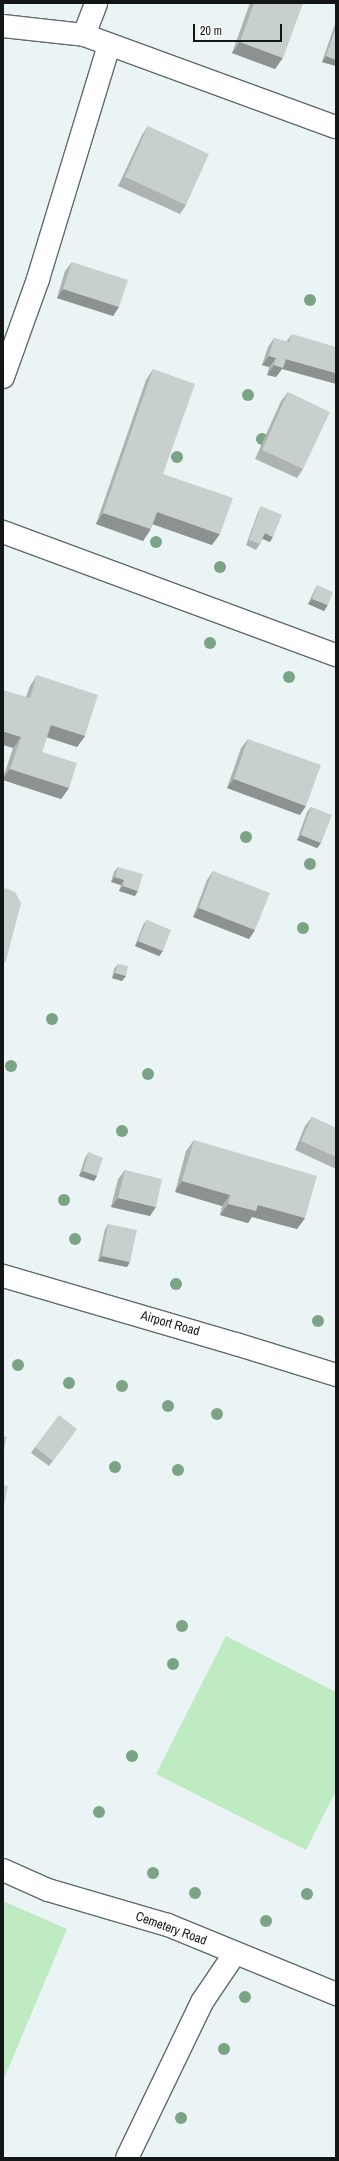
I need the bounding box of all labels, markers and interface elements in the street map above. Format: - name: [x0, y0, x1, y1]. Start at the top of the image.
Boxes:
- scale bar: [195, 16, 284, 42]
- text: 20 m: [200, 23, 222, 39]
- street label: Airport Road: [139, 1308, 201, 1340]
- street label: Cemetery Road: [133, 1909, 209, 1949]

